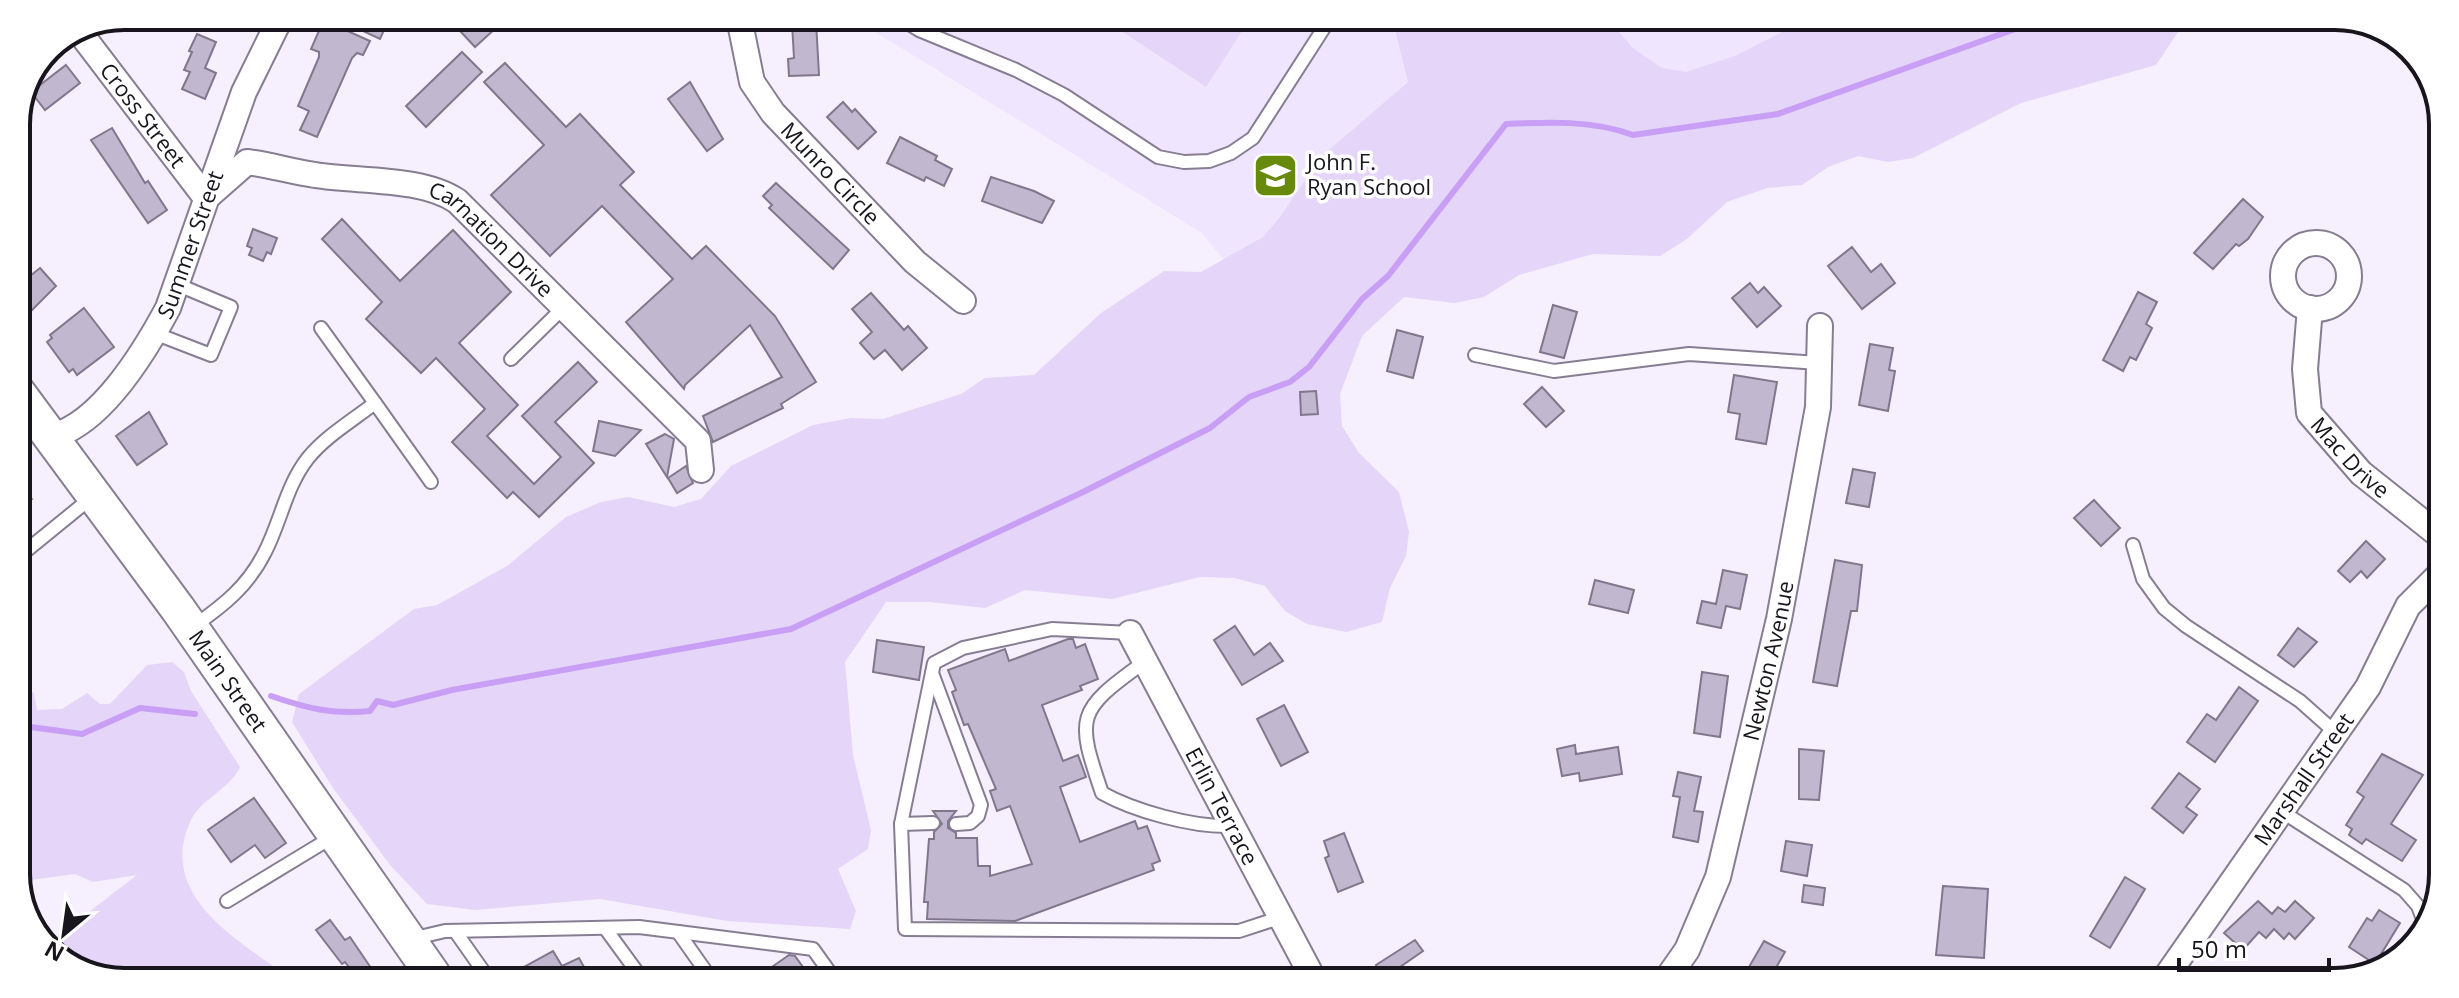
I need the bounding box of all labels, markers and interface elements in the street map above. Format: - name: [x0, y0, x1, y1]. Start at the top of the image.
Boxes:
- street label: Cross Street: [94, 56, 193, 173]
- street label: Munro Circle: [775, 115, 887, 231]
- place label: John F. Ryan School: [1305, 146, 1431, 201]
- school or university icon: John F. Ryan School: [1252, 151, 1300, 199]
- street label: Summer Street: [149, 166, 229, 324]
- street label: Carnation Drive: [425, 174, 561, 303]
- street label: Mac Drive: [2305, 410, 2396, 504]
- street label: Newton Avenue: [1735, 578, 1800, 743]
- street label: Main Street: [183, 623, 275, 738]
- street label: Marshall Street: [2246, 706, 2360, 851]
- street label: Erlin Terrace: [1179, 742, 1266, 870]
- north arrow: [24, 894, 104, 974]
- scale bar: [2179, 922, 2329, 972]
- text: 50 m: [2191, 932, 2247, 965]
- text: N: [39, 935, 69, 970]

